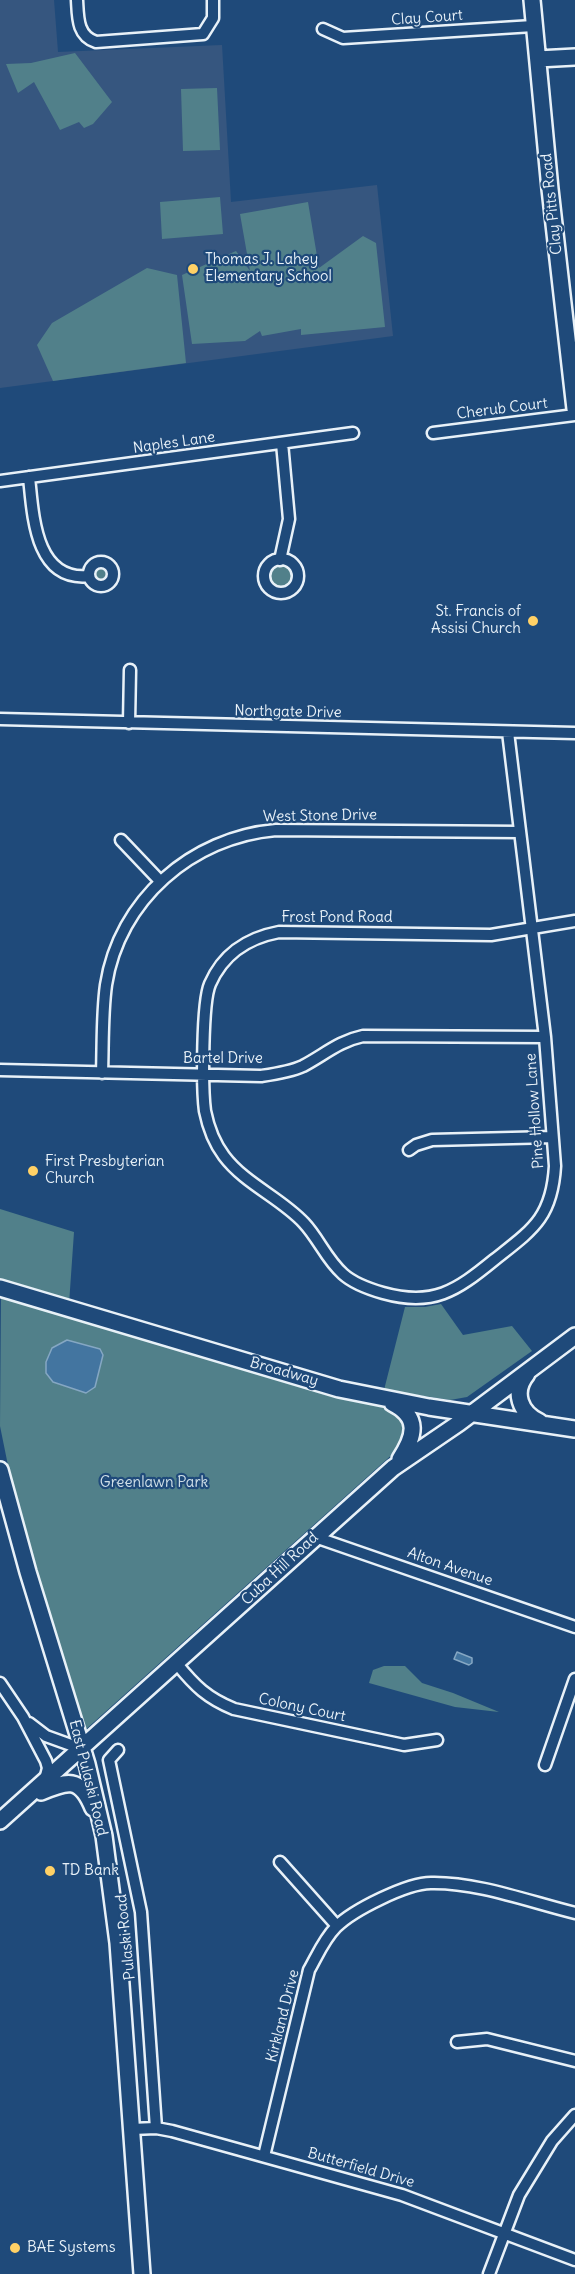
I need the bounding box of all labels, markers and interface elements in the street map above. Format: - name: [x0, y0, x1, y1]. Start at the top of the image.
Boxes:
- street label: Clay Court: [391, 7, 463, 29]
- street label: Clay Pitts Road: [538, 152, 566, 256]
- place label: Thomas J. Lahey Elementary School: [205, 251, 332, 286]
- marker: Thomas J. Lahey Elementary School: [186, 262, 200, 276]
- street label: Cherub Court: [456, 394, 548, 424]
- street label: Naples Lane: [132, 428, 216, 458]
- place label: St. Francis of Assisi Church: [431, 603, 521, 638]
- marker: St. Francis of Assisi Church: [526, 614, 540, 628]
- street label: Northgate Drive: [234, 702, 342, 722]
- street label: West Stone Drive: [263, 806, 377, 826]
- street label: Frost Pond Road: [281, 909, 393, 927]
- street label: Bartel Drive: [183, 1050, 263, 1068]
- street label: Pine Hollow Lane: [522, 1053, 548, 1169]
- place label: First Presbyterian Church: [45, 1153, 165, 1188]
- marker: First Presbyterian Church: [26, 1164, 40, 1178]
- street label: Broadway: [248, 1354, 320, 1390]
- park label: Greenlawn Park: [100, 1474, 208, 1492]
- street label: Cuba Hill Road: [238, 1529, 322, 1609]
- street label: Alton Avenue: [405, 1544, 495, 1590]
- street label: Colony Court: [257, 1690, 347, 1726]
- street label: East Pulaski Road: [65, 1718, 111, 1838]
- place label: TD Bank: [62, 1862, 119, 1880]
- marker: TD Bank: [43, 1864, 57, 1878]
- street label: Pulaski Road: [113, 1893, 139, 1981]
- street label: Kirkland Drive: [263, 1968, 303, 2064]
- street label: Butterfield Drive: [306, 2144, 416, 2192]
- place label: BAE Systems: [27, 2239, 115, 2257]
- marker: BAE Systems: [8, 2241, 22, 2255]

